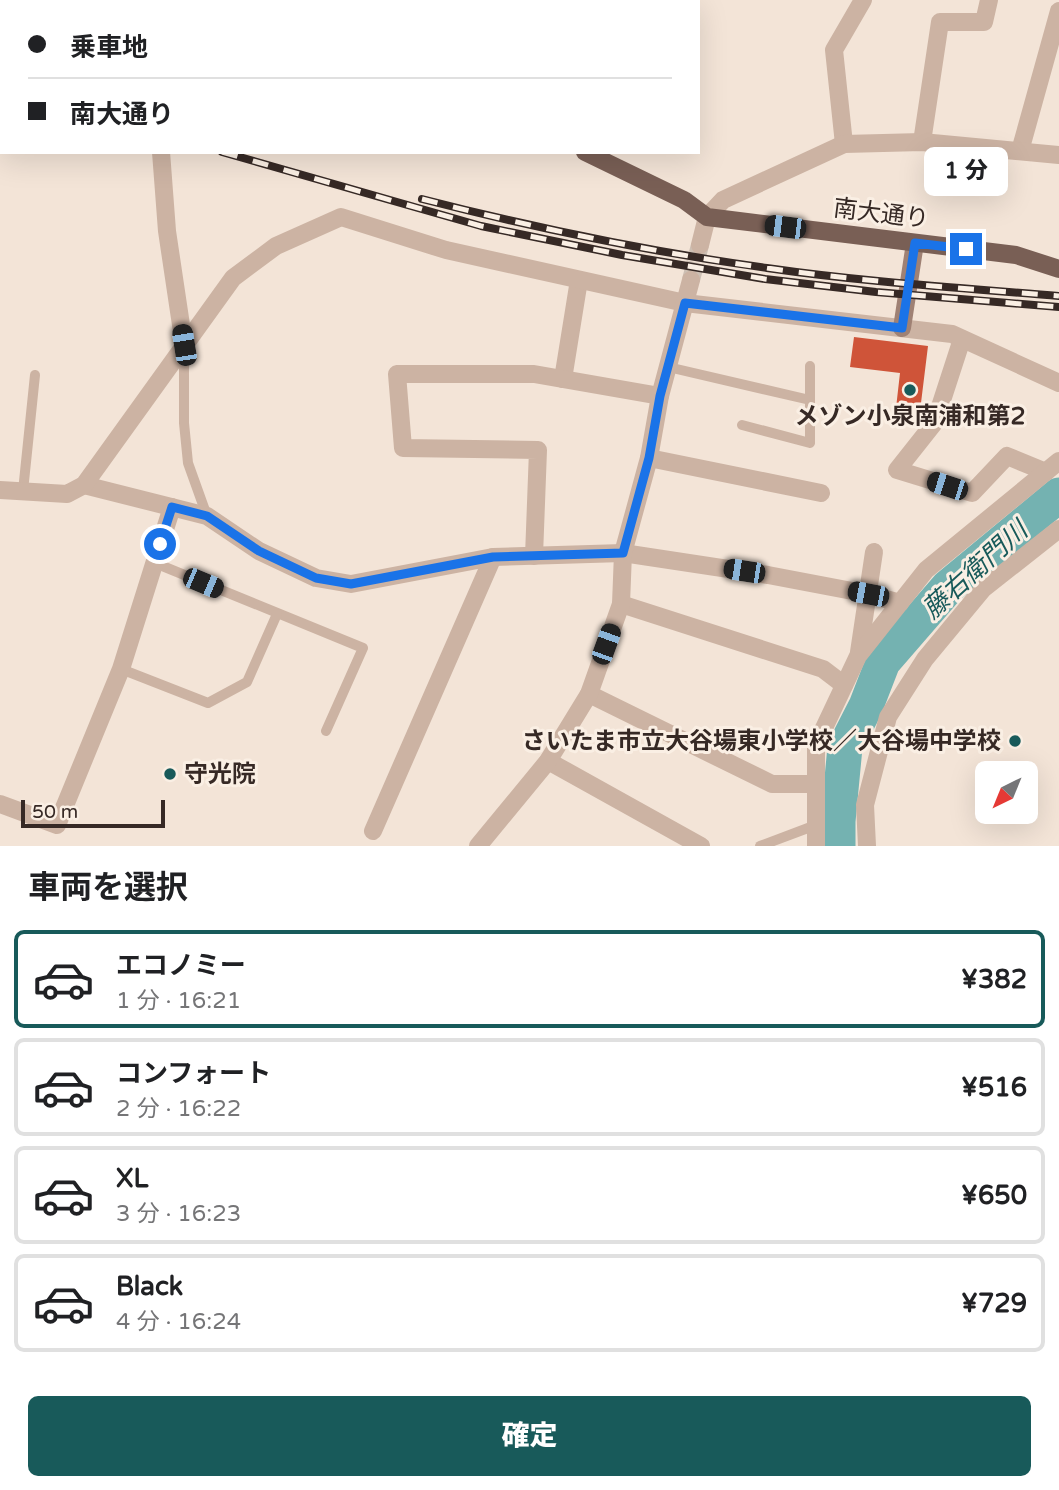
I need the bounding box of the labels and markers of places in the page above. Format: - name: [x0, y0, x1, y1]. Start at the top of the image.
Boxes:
- marker: メゾン小泉南浦和第2: [902, 382, 918, 398]
- place label: メゾン小泉南浦和第2: [794, 402, 1026, 431]
- place label: さいたま市立大谷場東小学校／大谷場中学校: [522, 727, 1001, 756]
- marker: さいたま市立大谷場東小学校／大谷場中学校: [1007, 733, 1023, 749]
- place label: 守光院: [184, 760, 256, 789]
- marker: 守光院: [162, 766, 178, 782]

